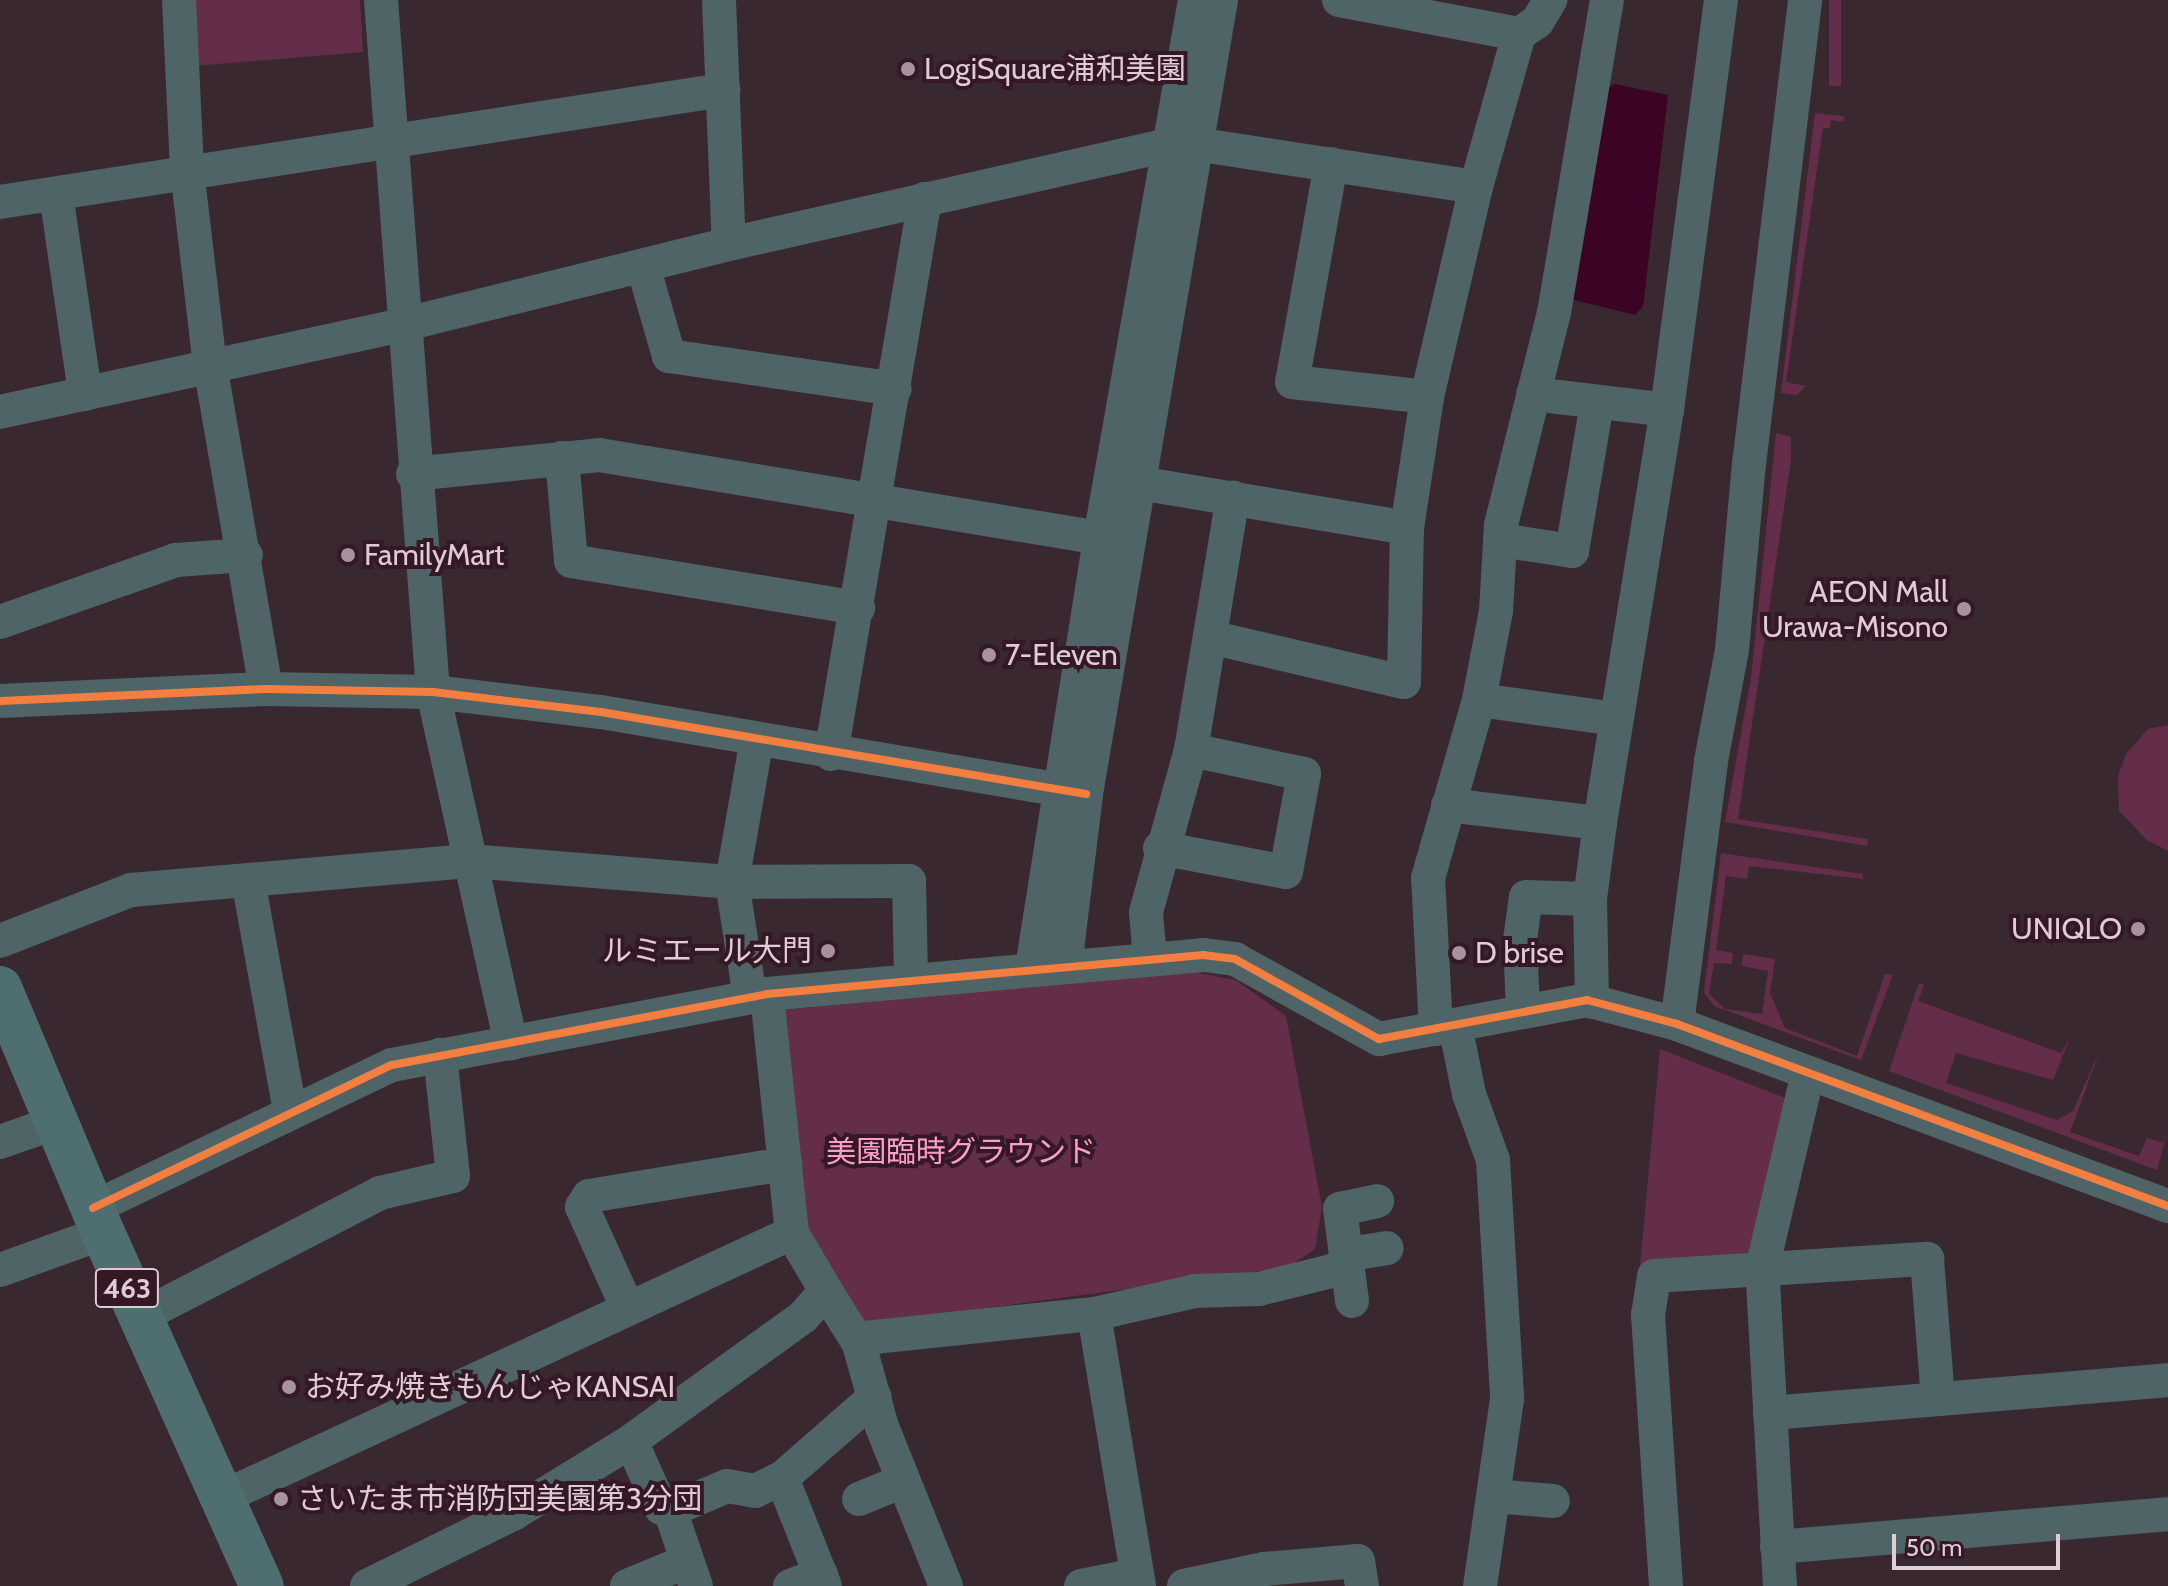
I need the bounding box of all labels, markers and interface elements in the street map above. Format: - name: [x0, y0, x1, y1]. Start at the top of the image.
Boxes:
- place label: LogiSquare浦和美園: [924, 51, 1186, 87]
- marker: LogiSquare浦和美園: [899, 60, 917, 78]
- place label: FamilyMart: [364, 537, 504, 573]
- marker: FamilyMart: [339, 546, 357, 564]
- place label: AEON Mall Urawa-Misono: [1762, 574, 1948, 644]
- marker: AEON Mall Urawa-Misono: [1955, 600, 1973, 618]
- place label: 7-Eleven: [1005, 637, 1118, 673]
- marker: 7-Eleven: [980, 646, 998, 664]
- place label: UNIQLO: [2011, 911, 2122, 947]
- marker: UNIQLO: [2129, 920, 2147, 938]
- place label: ルミエール大門: [602, 933, 812, 969]
- place label: D brise: [1475, 935, 1564, 971]
- marker: ルミエール大門: [819, 942, 837, 960]
- marker: D brise: [1450, 944, 1468, 962]
- park label: 美園臨時グラウンド: [826, 1134, 1096, 1170]
- road number: 463: [93, 1264, 161, 1312]
- place label: お好み焼きもんじゃKANSAI: [305, 1369, 675, 1405]
- marker: お好み焼きもんじゃKANSAI: [280, 1378, 298, 1396]
- place label: さいたま市消防団美園第3分団: [297, 1481, 703, 1517]
- marker: さいたま市消防団美園第3分団: [272, 1490, 290, 1508]
- scale bar: [1896, 1518, 2064, 1568]
- text: 50 m: [1906, 1533, 1962, 1562]

